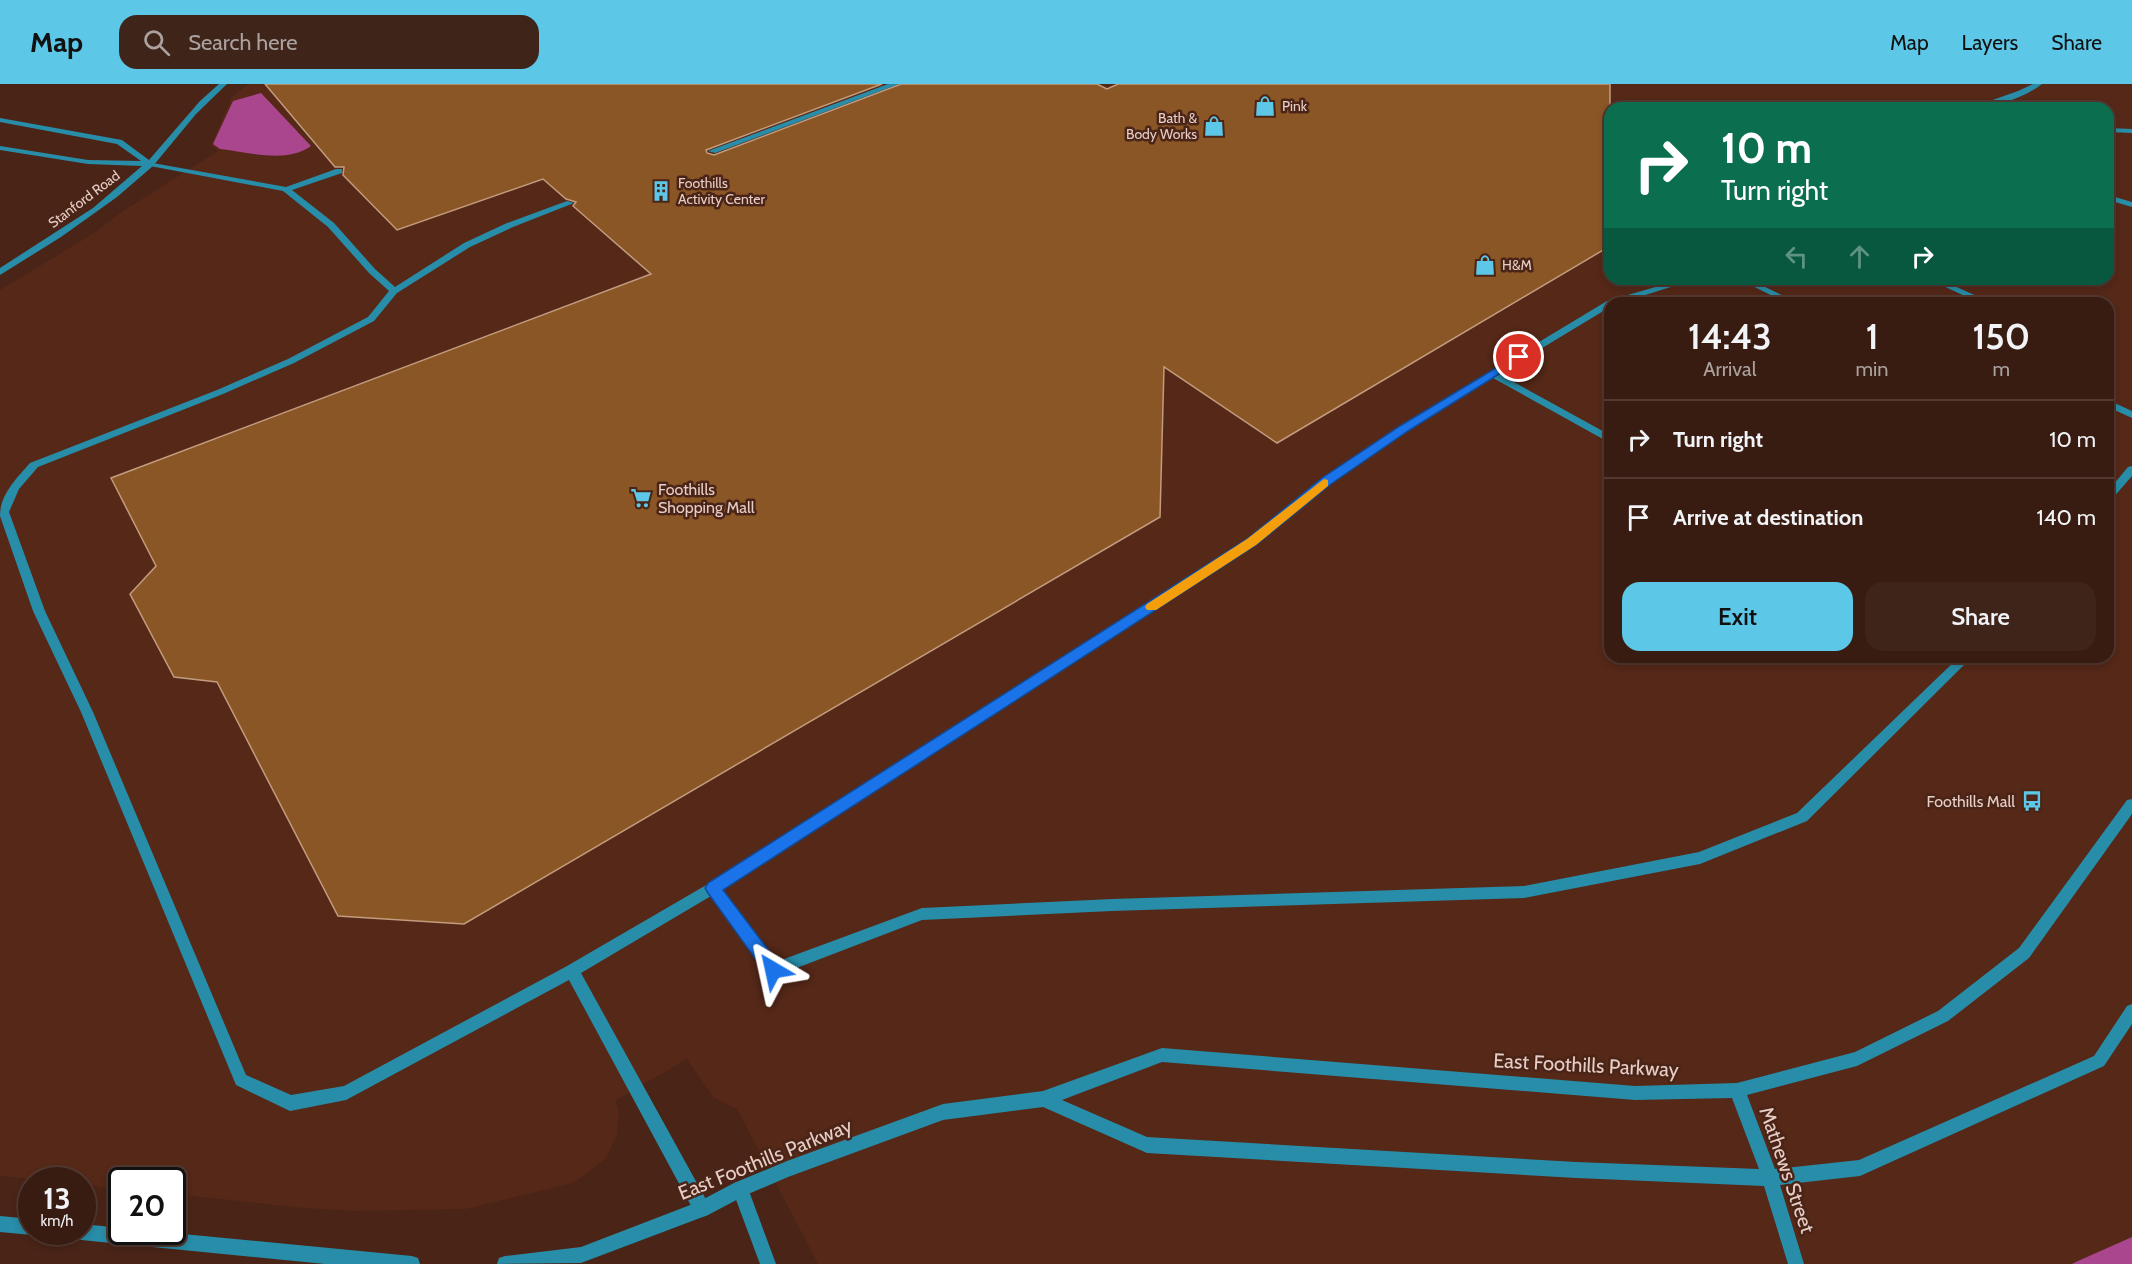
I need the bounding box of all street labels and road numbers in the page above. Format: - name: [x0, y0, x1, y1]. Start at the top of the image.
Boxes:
- street label: Stanford Road: [45, 166, 123, 232]
- street label: East Foothills Parkway: [1493, 1048, 1679, 1082]
- street label: Mathews Street: [1754, 1104, 1820, 1237]
- street label: East Foothills Parkway: [675, 1113, 855, 1205]

